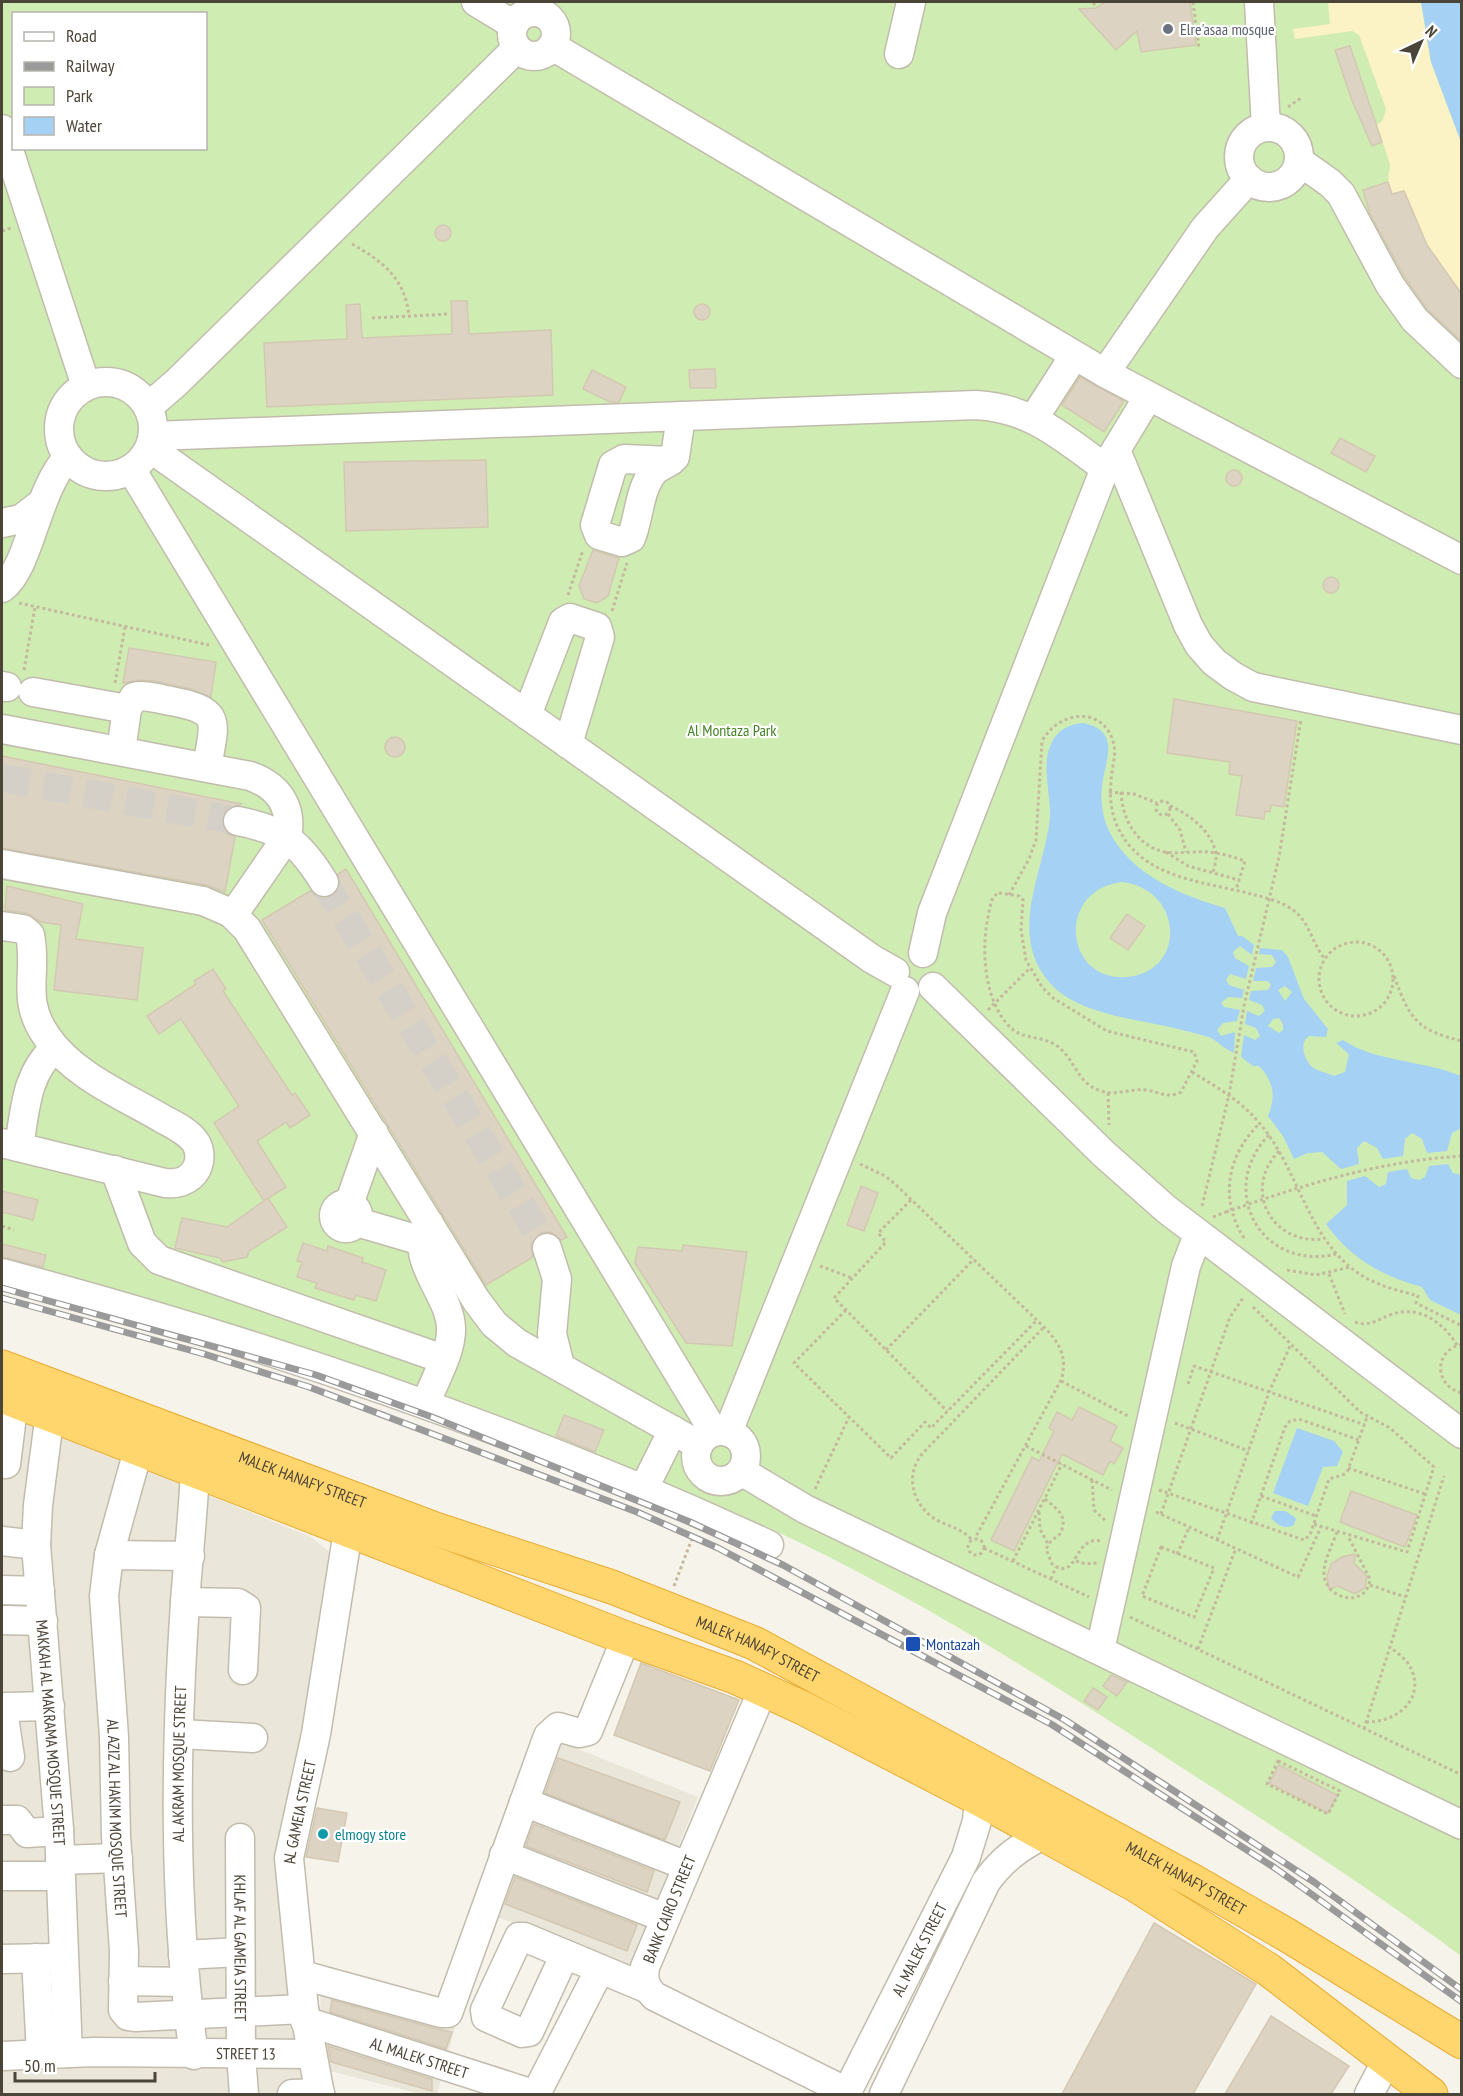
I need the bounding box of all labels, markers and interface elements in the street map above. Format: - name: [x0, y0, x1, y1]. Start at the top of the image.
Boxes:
- legend: [12, 12, 207, 150]
- north arrow: [1391, 12, 1451, 72]
- place label: Elre'asaa mosque: [1180, 19, 1275, 39]
- text: N: [1421, 21, 1441, 41]
- marker: Elre'asaa mosque: [1161, 22, 1175, 36]
- text: Road: [66, 24, 97, 47]
- text: Railway: [66, 54, 115, 77]
- text: Park: [66, 84, 93, 107]
- text: Water: [66, 114, 102, 137]
- park label: Al Montaza Park: [688, 720, 777, 740]
- street label: MALEK HANAFY STREET: [236, 1447, 369, 1512]
- street label: MALEK HANAFY STREET: [693, 1611, 823, 1687]
- street label: MAKKAH AL MAKRAMA MOSQUE STREET: [32, 1619, 70, 1846]
- place label: Montazah: [926, 1634, 980, 1654]
- marker: Montazah: [904, 1635, 922, 1653]
- street label: AL AKRAM MOSQUE STREET: [168, 1685, 190, 1842]
- street label: AL AZIZ AL HAKIM MOSQUE STREET: [103, 1718, 132, 1918]
- street label: AL GAMEIA STREET: [279, 1758, 320, 1865]
- place label: elmogy store: [335, 1824, 406, 1844]
- marker: elmogy store: [316, 1827, 330, 1841]
- street label: MALEK HANAFY STREET: [1123, 1837, 1250, 1919]
- street label: BANK CAIRO STREET: [638, 1852, 700, 1966]
- street label: KHLAF AL GAMEIA STREET: [230, 1875, 251, 2021]
- street label: AL MALEK STREET: [887, 1899, 951, 1999]
- street label: AL MALEK STREET: [368, 2033, 471, 2083]
- street label: STREET 13: [216, 2043, 276, 2064]
- scale bar: [15, 2045, 154, 2083]
- text: 50 m: [24, 2054, 56, 2077]

